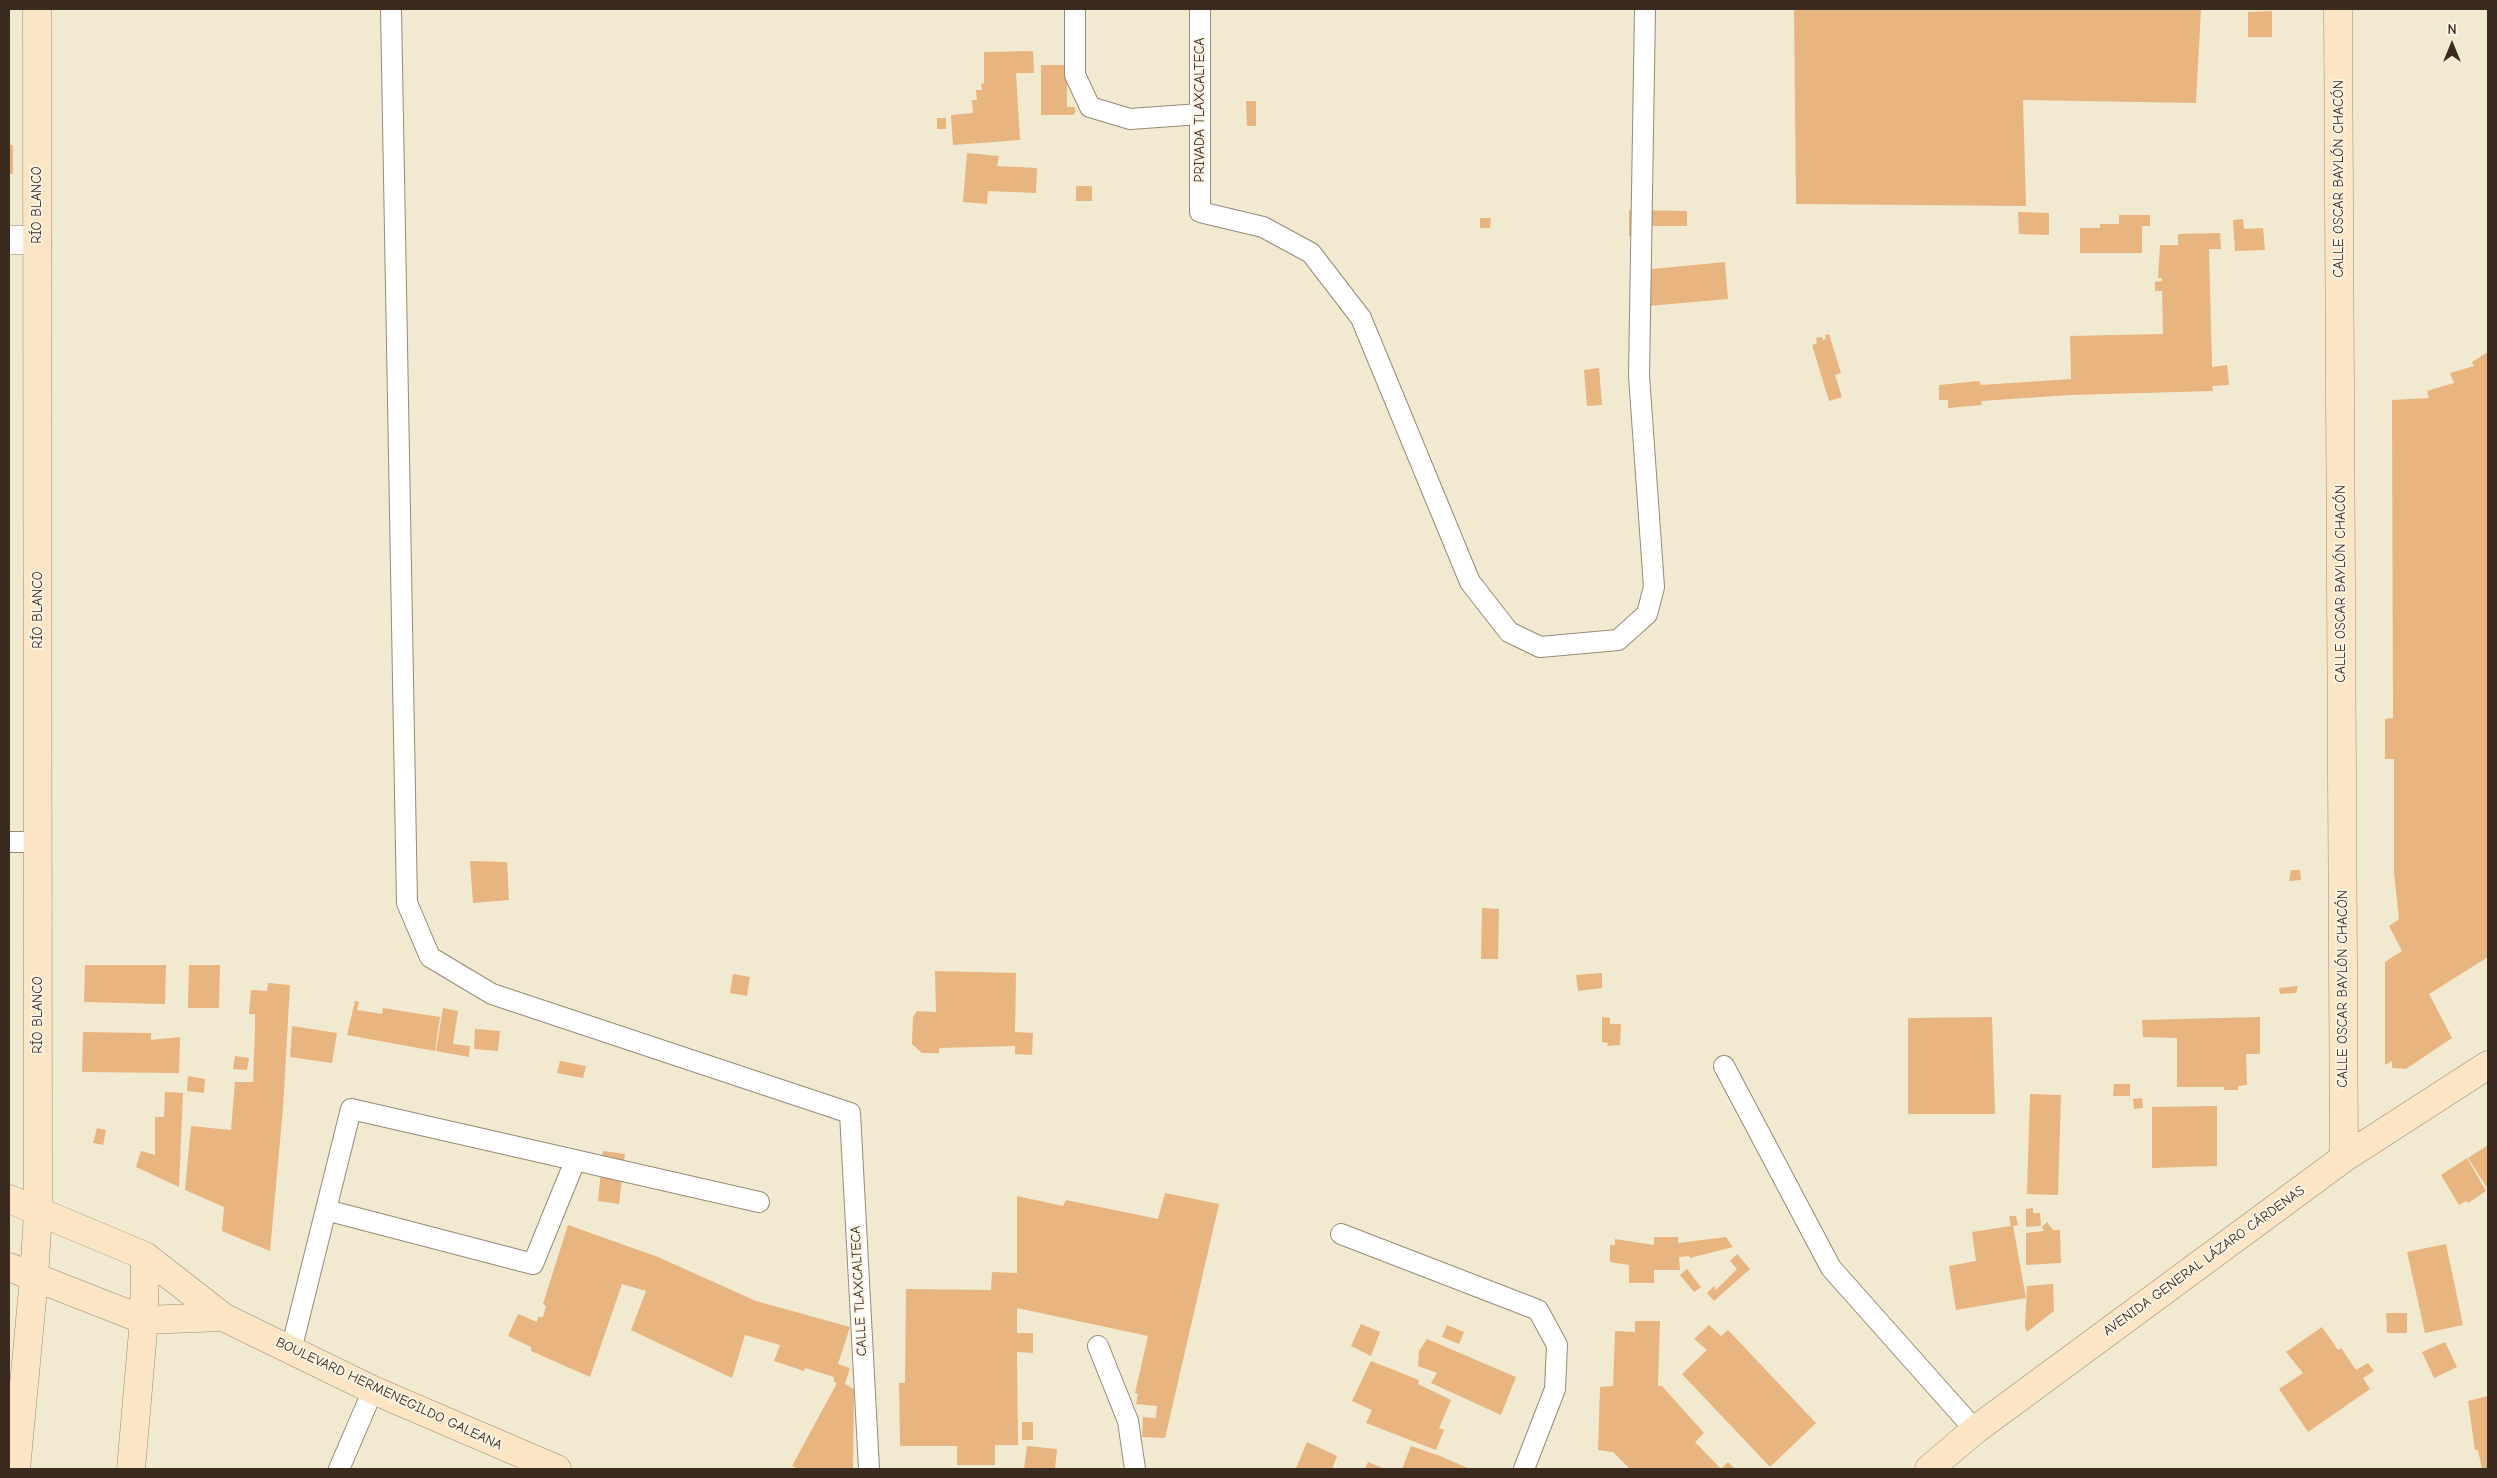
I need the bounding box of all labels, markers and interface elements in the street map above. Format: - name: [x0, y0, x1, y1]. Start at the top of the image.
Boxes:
- north arrow: [2427, 20, 2477, 70]
- text: N: [2447, 21, 2457, 38]
- street label: PRIVADA TLAXCALTECA: [1192, 38, 1208, 182]
- street label: CALLE OSCAR BAYLÓN CHACÓN: [2331, 80, 2347, 278]
- street label: RÍO BLANCO: [29, 166, 45, 244]
- street label: CALLE OSCAR BAYLÓN CHACÓN: [2333, 485, 2349, 683]
- street label: RÍO BLANCO: [30, 571, 46, 649]
- street label: CALLE OSCAR BAYLÓN CHACÓN: [2335, 890, 2351, 1088]
- street label: RÍO BLANCO: [30, 976, 46, 1054]
- street label: AVENIDA GENERAL LÁZARO CÁRDENAS: [2100, 1182, 2308, 1340]
- street label: CALLE TLAXCALTECA: [847, 1225, 871, 1357]
- street label: BOULEVARD HERMENEGILDO GALEANA: [273, 1334, 505, 1454]

